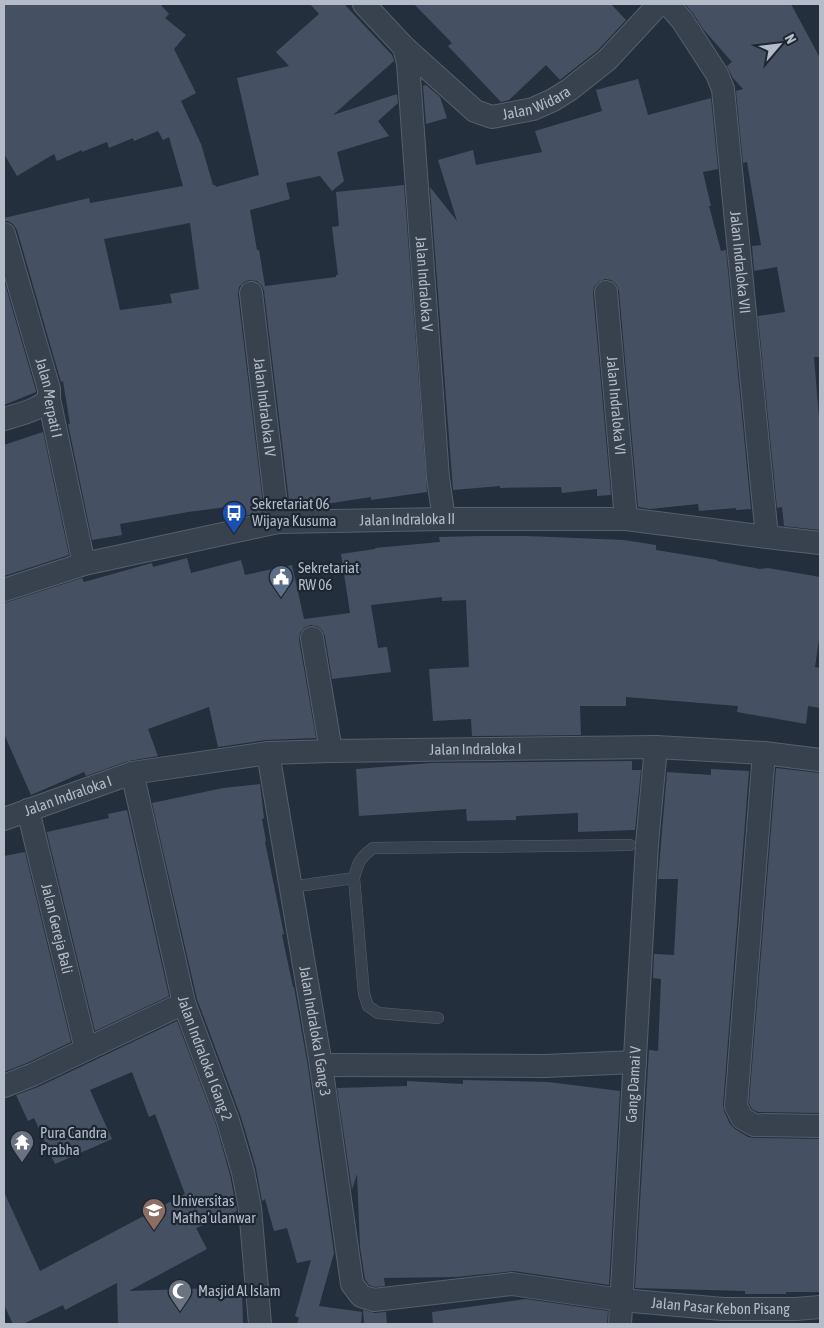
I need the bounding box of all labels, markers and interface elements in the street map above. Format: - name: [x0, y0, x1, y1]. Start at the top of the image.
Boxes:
- north arrow: [754, 20, 804, 70]
- text: N: [781, 31, 799, 46]
- street label: Jalan Widara: [501, 82, 573, 123]
- street label: Jalan Indraloka VII: [727, 210, 754, 314]
- street label: Jalan Indraloka V: [413, 236, 436, 333]
- street label: Jalan Indraloka VI: [604, 355, 629, 456]
- street label: Jalan Merpati I: [32, 356, 66, 439]
- street label: Jalan Indraloka IV: [251, 357, 279, 458]
- place label: Sekretariat 06 Wijaya Kusuma: [252, 495, 337, 529]
- bus stop icon: Sekretariat 06 Wijaya Kusuma: [221, 500, 247, 534]
- street label: Jalan Indraloka II: [359, 510, 455, 529]
- place label: Sekretariat RW 06: [298, 559, 359, 593]
- public building icon: Sekretariat RW 06: [268, 564, 294, 598]
- street label: Jalan Indraloka I: [429, 740, 521, 758]
- street label: Jalan Indraloka I: [22, 772, 114, 819]
- street label: Jalan Gereja Bali: [38, 882, 76, 975]
- street label: Jalan Indraloka I Gang 3: [296, 965, 334, 1097]
- street label: Jalan Indraloka I Gang 2: [175, 995, 236, 1123]
- street label: Gang Damai V: [622, 1045, 644, 1123]
- place label: Pura Candra Prabha: [40, 1124, 107, 1158]
- temple icon: Pura Candra Prabha: [9, 1129, 35, 1163]
- place label: Universitas Matha'ulanwar: [172, 1192, 256, 1226]
- school or university icon: Universitas Matha'ulanwar: [141, 1197, 167, 1231]
- mosque icon: Masjid Al Islam: [167, 1278, 193, 1312]
- place label: Masjid Al Islam: [198, 1282, 281, 1299]
- street label: Jalan Pasar Kebon Pisang: [650, 1294, 790, 1317]

